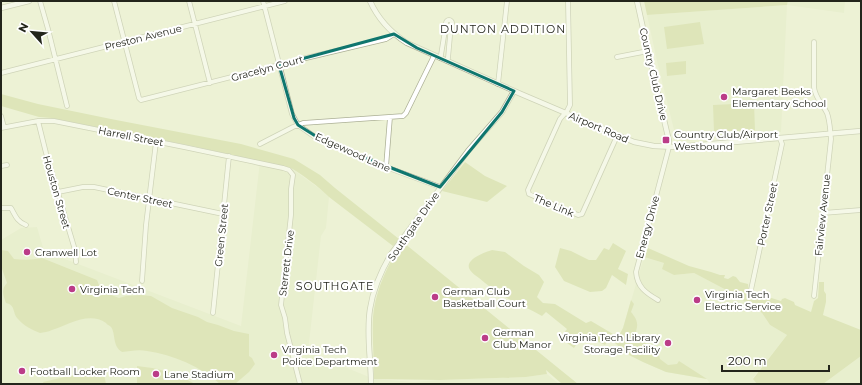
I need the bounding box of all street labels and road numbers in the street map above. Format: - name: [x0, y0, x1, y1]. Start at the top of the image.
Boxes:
- street label: Preston Avenue: [103, 22, 183, 53]
- street label: Country Club Drive: [637, 26, 671, 122]
- street label: Gracelyn Court: [230, 53, 305, 84]
- street label: Airport Road: [567, 109, 631, 146]
- street label: Harrell Street: [97, 124, 165, 149]
- street label: Edgewood Lane: [313, 130, 393, 175]
- street label: Houston Street: [40, 154, 73, 230]
- street label: Fairview Avenue: [812, 174, 833, 257]
- street label: Porter Street: [754, 181, 781, 247]
- street label: Center Street: [106, 184, 174, 211]
- street label: Southgate Drive: [385, 189, 442, 263]
- street label: The Link: [532, 191, 576, 220]
- street label: Energy Drive: [633, 194, 662, 260]
- street label: Green Street: [212, 203, 231, 267]
- street label: Sterrett Drive: [276, 229, 297, 297]

